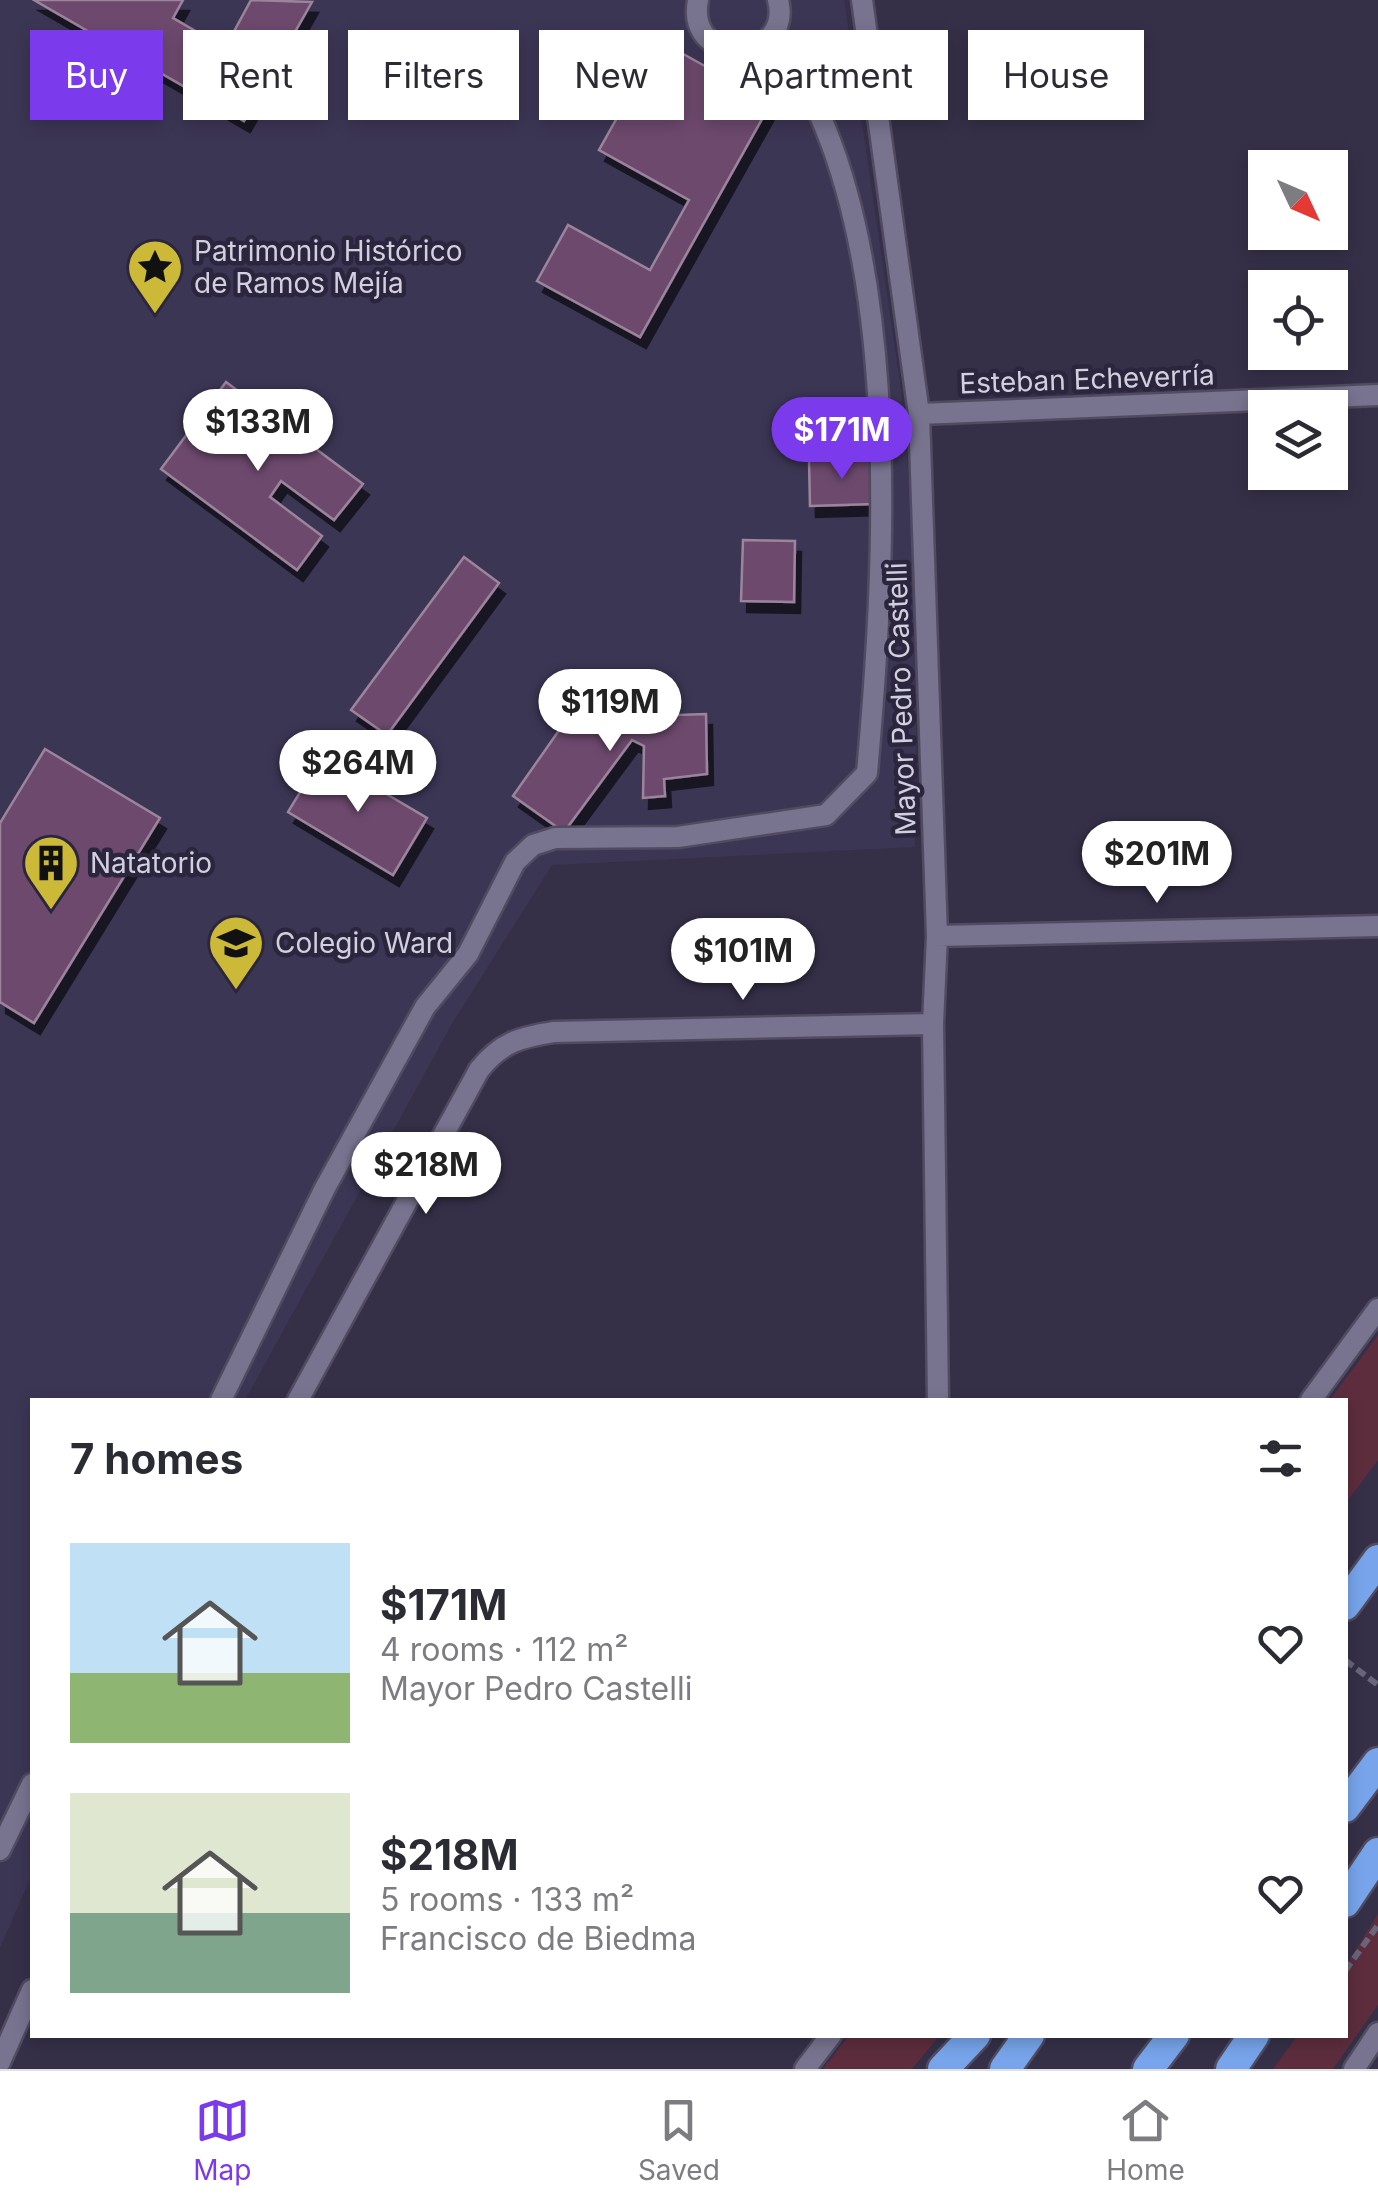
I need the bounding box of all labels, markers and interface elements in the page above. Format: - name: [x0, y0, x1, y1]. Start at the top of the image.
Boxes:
- chip: Buy: [30, 30, 163, 120]
- chip: Rent: [183, 30, 328, 120]
- chip: Filters: [348, 30, 519, 120]
- chip: New: [539, 30, 684, 120]
- chip: Apartment: [704, 30, 948, 120]
- chip: House: [968, 30, 1144, 120]
- north arrow: [1248, 150, 1348, 250]
- map controls: [1248, 150, 1348, 490]
- place label: Patrimonio Histórico de Ramos Mejía: [194, 234, 462, 300]
- place icon: Patrimonio Histórico de Ramos Mejía: [125, 237, 185, 316]
- button: locate: [1248, 270, 1348, 370]
- street label: Esteban Echeverría: [959, 358, 1215, 400]
- pin: $133M: [188, 389, 328, 474]
- button: layers: [1248, 390, 1348, 490]
- pin: $171M: [772, 397, 912, 482]
- text: $133M: [205, 402, 311, 441]
- text: $171M: [794, 410, 890, 449]
- street label: Mayor Pedro Castelli: [879, 562, 923, 836]
- pin: $119M: [540, 669, 680, 754]
- text: $119M: [560, 682, 660, 721]
- pin: $264M: [288, 730, 428, 815]
- text: $264M: [301, 743, 415, 782]
- pin: $201M: [1087, 821, 1227, 906]
- building icon: Natatorio: [21, 833, 81, 912]
- text: $201M: [1104, 834, 1210, 873]
- place label: Natatorio: [90, 846, 212, 880]
- school or university icon: Colegio Ward: [206, 913, 266, 992]
- pin: $101M: [673, 918, 813, 1003]
- place label: Colegio Ward: [275, 926, 453, 960]
- text: $101M: [693, 931, 793, 970]
- pin: $218M: [356, 1132, 496, 1217]
- text: $218M: [373, 1145, 479, 1184]
- icon: filters: [1253, 1431, 1308, 1486]
- text: 7 homes: [70, 1433, 243, 1484]
- text: $171M: [380, 1579, 507, 1630]
- icon: home: [150, 1583, 270, 1703]
- icon: heart: [1253, 1616, 1308, 1671]
- text: 4 rooms · 112 m²: [380, 1630, 628, 1669]
- text: Mayor Pedro Castelli: [380, 1669, 693, 1708]
- text: $218M: [380, 1829, 519, 1880]
- icon: home: [150, 1833, 270, 1953]
- icon: heart: [1253, 1866, 1308, 1921]
- text: 5 rooms · 133 m²: [380, 1880, 634, 1919]
- text: Francisco de Biedma: [380, 1919, 696, 1958]
- tab: Map: [193, 2093, 251, 2187]
- tab: Saved: [638, 2093, 720, 2187]
- tab: Home: [1106, 2093, 1185, 2187]

